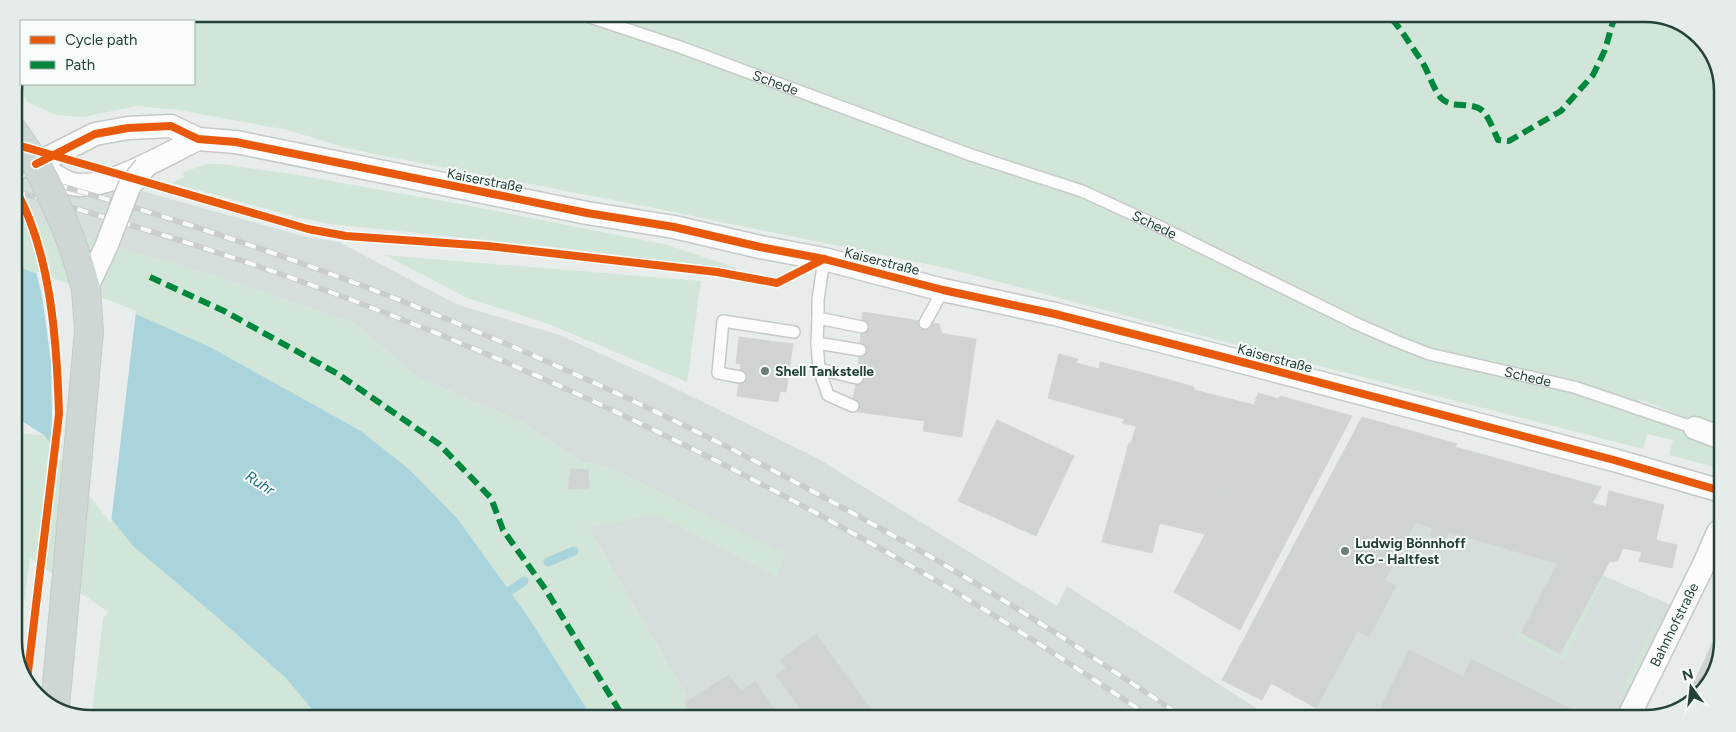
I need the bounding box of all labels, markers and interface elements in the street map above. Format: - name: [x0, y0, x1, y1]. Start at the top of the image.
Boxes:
- legend: [20, 20, 195, 85]
- text: Cycle path: [65, 31, 137, 49]
- text: Path: [65, 56, 95, 74]
- street label: Schede: [750, 67, 801, 99]
- street label: Kaiserstraße: [446, 165, 525, 196]
- street label: Schede: [1129, 207, 1180, 243]
- street label: Kaiserstraße: [842, 244, 922, 279]
- street label: Kaiserstraße: [1236, 340, 1315, 377]
- place label: Shell Tankstelle: [775, 363, 874, 380]
- street label: Schede: [1503, 363, 1553, 391]
- marker: Shell Tankstelle: [759, 365, 771, 377]
- water label: Ruhr: [242, 467, 279, 500]
- place label: Ludwig Bönnhoff KG - Haltfest: [1355, 535, 1466, 568]
- marker: Ludwig Bönnhoff KG - Haltfest: [1339, 545, 1351, 557]
- street label: Bahnhofstraße: [1647, 580, 1703, 670]
- north arrow: [1666, 662, 1716, 712]
- text: N: [1680, 665, 1695, 685]

